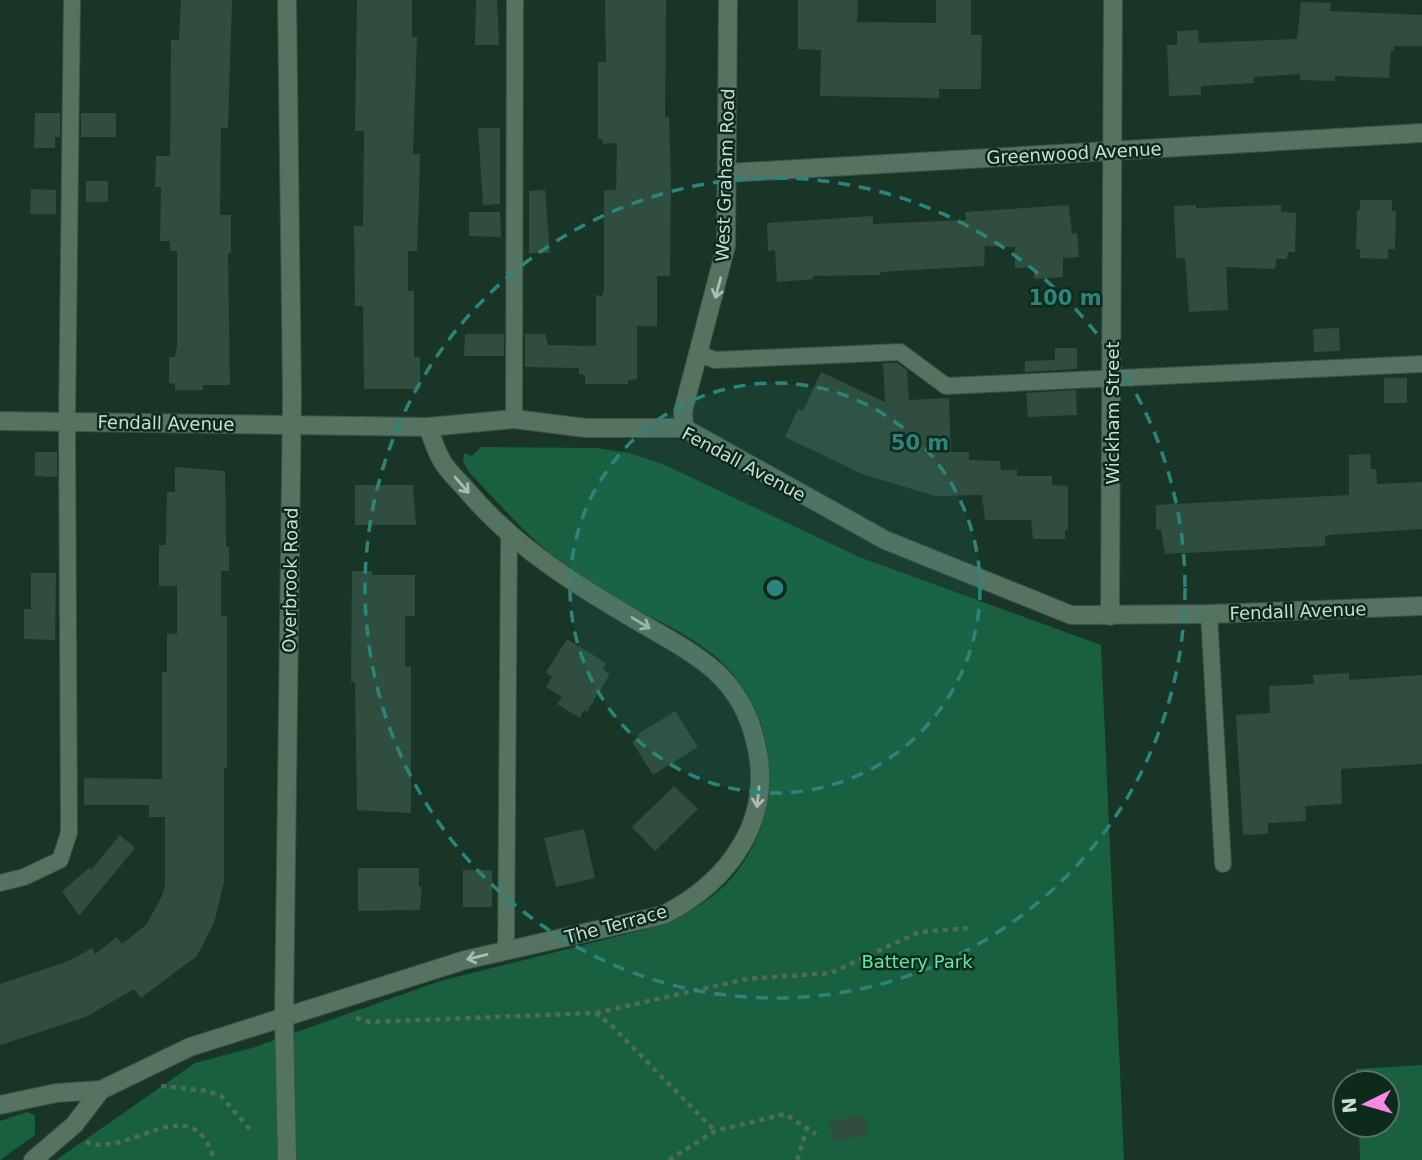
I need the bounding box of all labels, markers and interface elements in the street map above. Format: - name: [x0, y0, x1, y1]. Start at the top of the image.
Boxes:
- street label: West Graham Road: [711, 88, 739, 262]
- street label: Greenwood Avenue: [986, 138, 1162, 168]
- one-way arrow: [710, 277, 723, 299]
- text: 100 m: [1028, 286, 1102, 310]
- street label: Wickham Street: [1102, 341, 1123, 485]
- street label: Fendall Avenue: [97, 411, 235, 435]
- street label: Fendall Avenue: [679, 423, 809, 505]
- text: 50 m: [891, 431, 949, 455]
- one-way arrow: [454, 475, 470, 493]
- street label: Overbrook Road: [278, 507, 302, 653]
- centre of rings: [763, 576, 787, 600]
- street label: Fendall Avenue: [1229, 598, 1367, 624]
- one-way arrow: [630, 616, 650, 630]
- one-way arrow: [752, 785, 765, 808]
- street label: The Terrace: [562, 900, 669, 948]
- one-way arrow: [466, 951, 489, 964]
- park label: Battery Park: [861, 951, 973, 972]
- north arrow: [1331, 1069, 1401, 1139]
- text: N: [1337, 1097, 1361, 1114]

